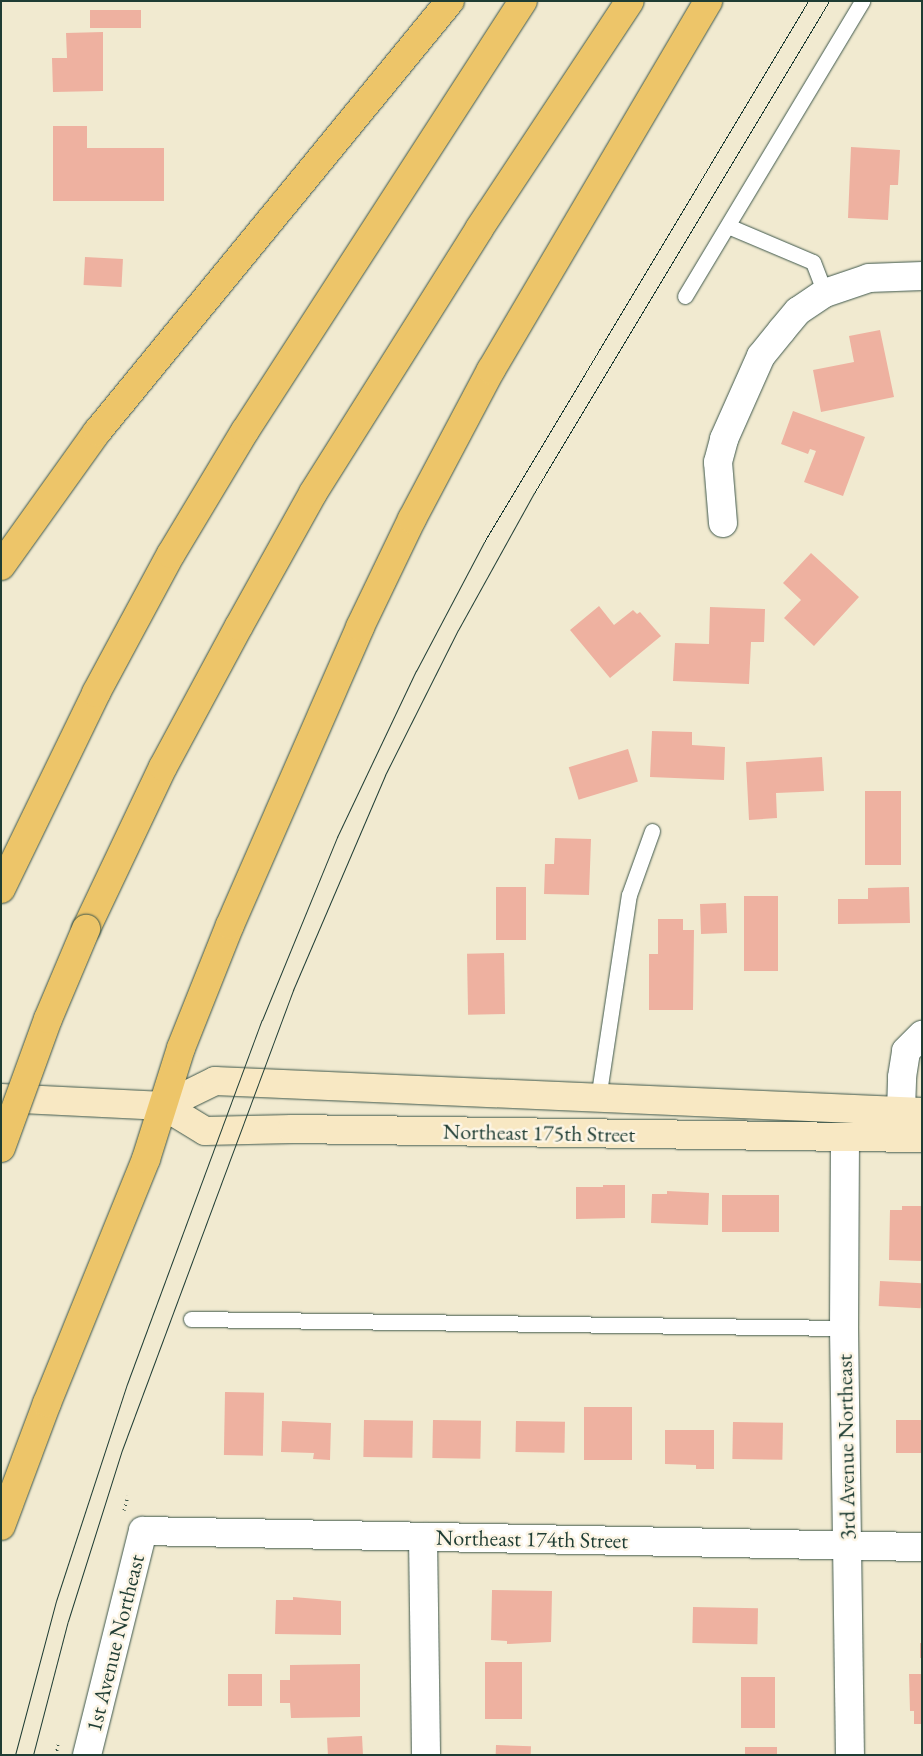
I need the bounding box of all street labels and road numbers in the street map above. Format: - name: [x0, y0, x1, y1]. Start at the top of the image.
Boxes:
- street label: Northeast 175th Street: [443, 1118, 635, 1148]
- street label: 3rd Avenue Northeast: [831, 1354, 861, 1540]
- street label: Northeast 174th Street: [436, 1524, 628, 1554]
- street label: 1st Avenue Northeast: [80, 1552, 150, 1734]

